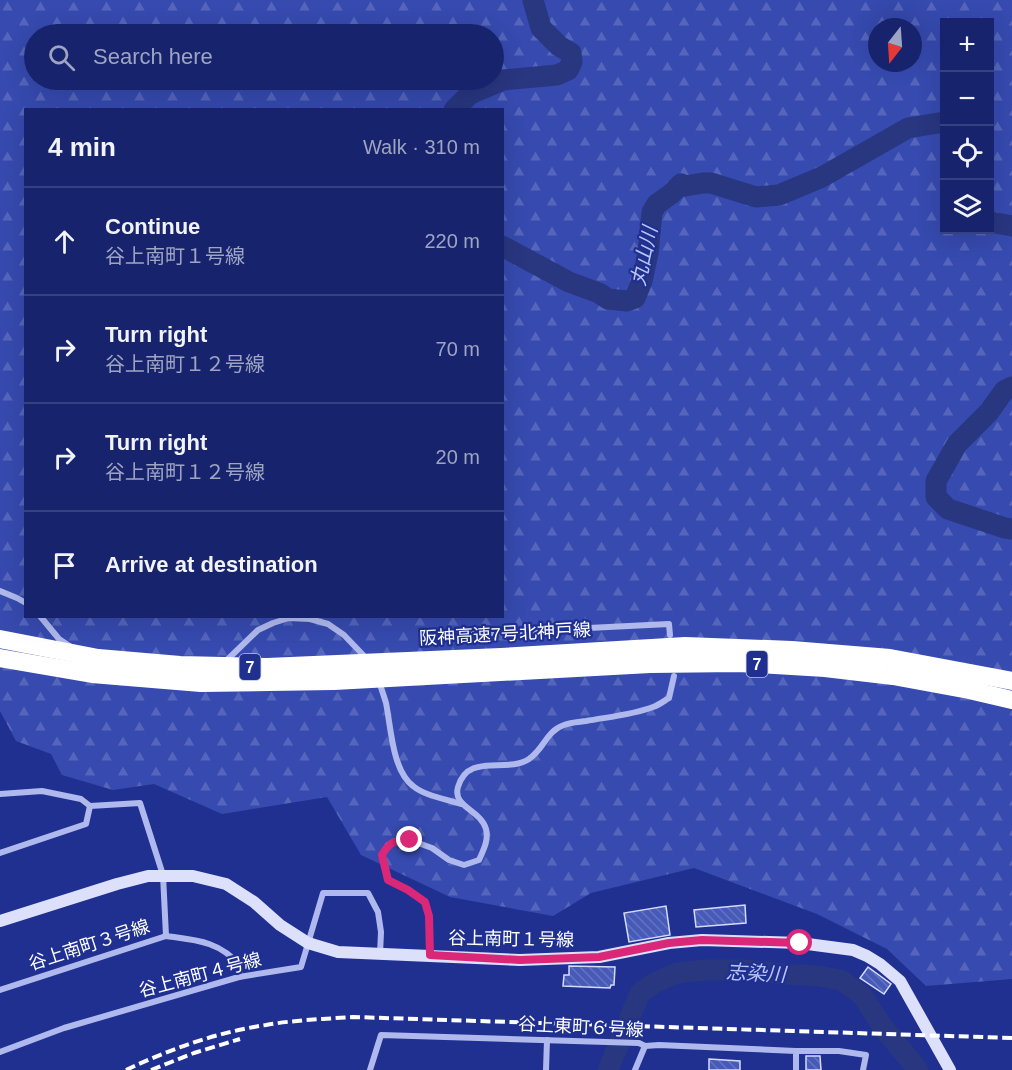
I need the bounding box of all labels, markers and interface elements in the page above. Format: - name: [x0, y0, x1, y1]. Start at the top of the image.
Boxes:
- north arrow: [868, 18, 922, 72]
- map controls: [940, 18, 994, 234]
- button: +: [940, 18, 994, 72]
- search box: [24, 24, 504, 90]
- icon: search: [45, 41, 78, 74]
- text: Search here: [93, 44, 213, 69]
- button: −: [940, 72, 994, 126]
- button: locate: [940, 126, 994, 180]
- text: 4 min: [48, 132, 116, 162]
- text: Walk · 310 m: [363, 136, 480, 158]
- button: layers: [940, 180, 994, 234]
- text: Continue: [105, 214, 200, 239]
- water label: 丸山川: [627, 222, 661, 288]
- icon: ahead: [48, 225, 81, 258]
- text: 220 m: [424, 230, 480, 252]
- text: 谷上南町１号線: [105, 245, 245, 267]
- text: Turn right: [105, 322, 207, 347]
- icon: right: [48, 333, 81, 366]
- text: 70 m: [436, 338, 480, 360]
- text: 谷上南町１２号線: [105, 353, 265, 375]
- text: Turn right: [105, 430, 207, 455]
- icon: right: [48, 441, 81, 474]
- text: 20 m: [436, 446, 480, 468]
- text: 谷上南町１２号線: [105, 461, 265, 483]
- icon: arrive: [48, 549, 81, 582]
- text: Arrive at destination: [105, 552, 318, 577]
- street label: 阪神高速7号北神戸線: [419, 620, 591, 648]
- road number: 7: [746, 651, 768, 677]
- road number: 7: [240, 654, 260, 680]
- route end: [396, 826, 422, 852]
- street label: 谷上南町３号線: [26, 916, 152, 974]
- street label: 谷上南町１号線: [448, 928, 574, 950]
- route start: [786, 929, 812, 955]
- street label: 谷上南町４号線: [137, 949, 263, 1001]
- water label: 志染川: [725, 960, 789, 986]
- street label: 谷上東町６号線: [518, 1014, 644, 1040]

